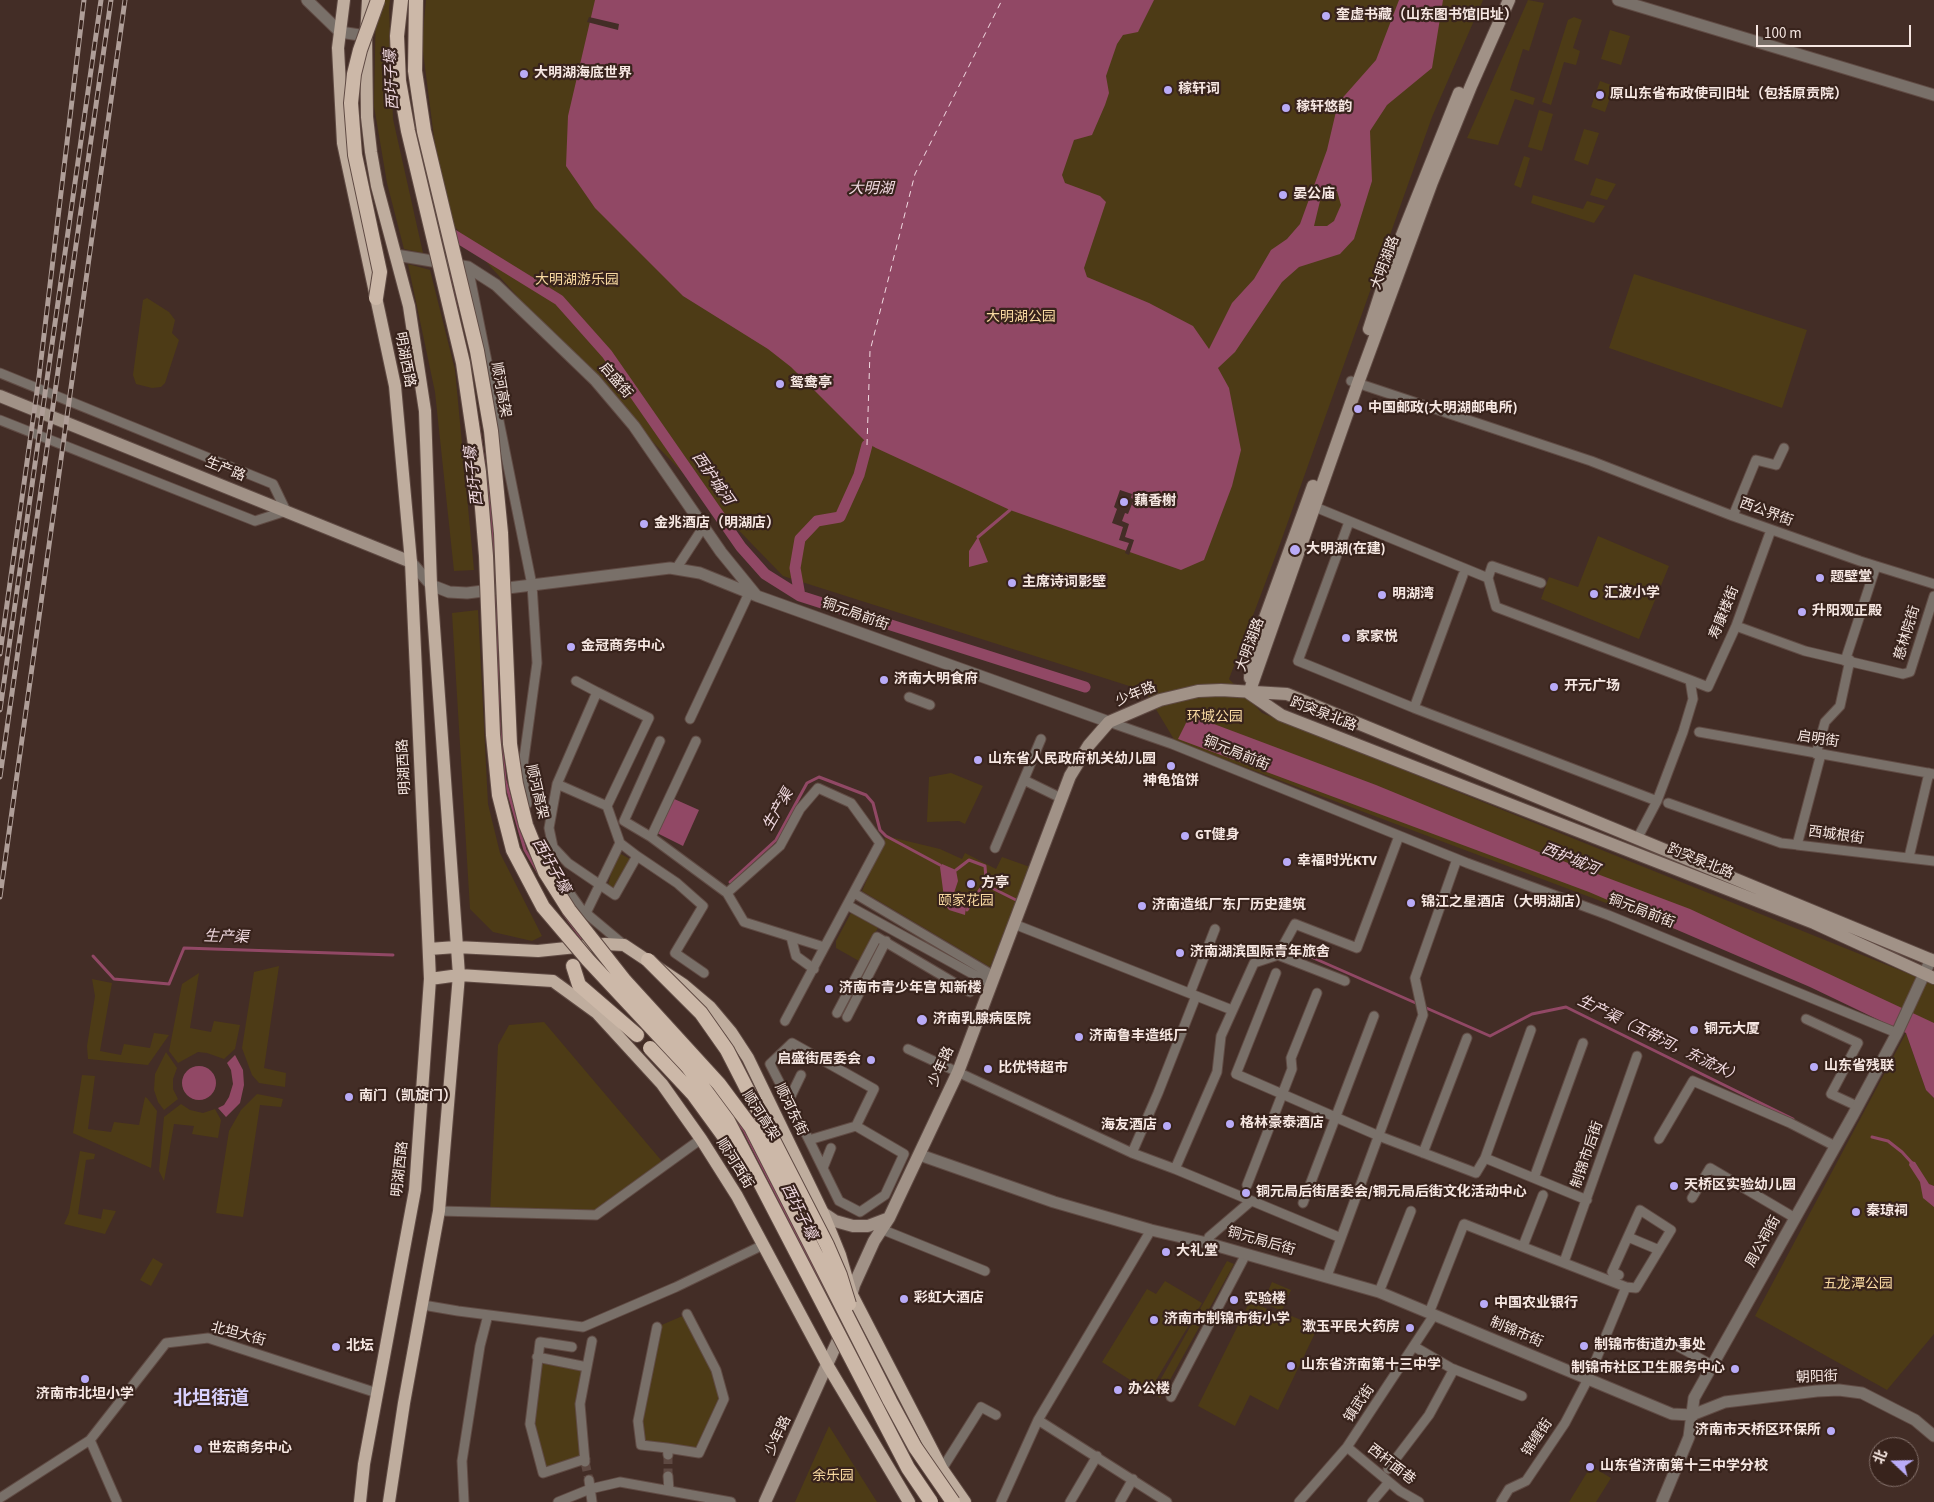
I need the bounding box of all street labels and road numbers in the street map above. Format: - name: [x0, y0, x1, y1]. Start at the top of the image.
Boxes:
- street label: 大明湖路: [1369, 234, 1403, 292]
- street label: 明湖西路: [390, 331, 418, 389]
- street label: 启盛街: [595, 360, 635, 402]
- street label: 顺河高架: [487, 361, 513, 419]
- street label: 生产路: [202, 454, 248, 486]
- street label: 西公界街: [1737, 496, 1795, 530]
- street label: 寿康楼街: [1707, 584, 1743, 642]
- street label: 铜元局前街: [819, 595, 891, 635]
- street label: 慈林院街: [1892, 604, 1924, 662]
- street label: 大明湖路: [1234, 616, 1268, 674]
- street label: 少年路: [1113, 679, 1159, 711]
- street label: 趵突泉北路: [1287, 695, 1359, 735]
- street label: 启明街: [1796, 728, 1840, 752]
- street label: 铜元局前街: [1200, 733, 1272, 775]
- street label: 明湖西路: [395, 739, 415, 795]
- street label: 顺河高架: [522, 763, 550, 821]
- street label: 西城根街: [1807, 824, 1865, 848]
- street label: 趵突泉北路: [1664, 841, 1736, 883]
- street label: 铜元局前街: [1605, 892, 1677, 932]
- street label: 少年路: [926, 1044, 958, 1090]
- street label: 顺河东街: [770, 1081, 810, 1139]
- street label: 顺河高架: [738, 1088, 782, 1144]
- street label: 制锦市后街: [1569, 1119, 1607, 1191]
- street label: 顺河西街: [712, 1136, 756, 1192]
- street label: 明湖西路: [390, 1140, 412, 1198]
- street label: 周公祠街: [1743, 1213, 1785, 1271]
- street label: 铜元局后街: [1225, 1224, 1297, 1260]
- street label: 制锦市街: [1487, 1314, 1545, 1352]
- street label: 北坦大街: [209, 1320, 267, 1350]
- street label: 朝阳街: [1796, 1369, 1838, 1387]
- street label: 镇武街: [1341, 1382, 1379, 1426]
- street label: 少年路: [763, 1413, 795, 1459]
- street label: 锦缠街: [1519, 1416, 1557, 1460]
- street label: 西杆面巷: [1364, 1441, 1418, 1489]

